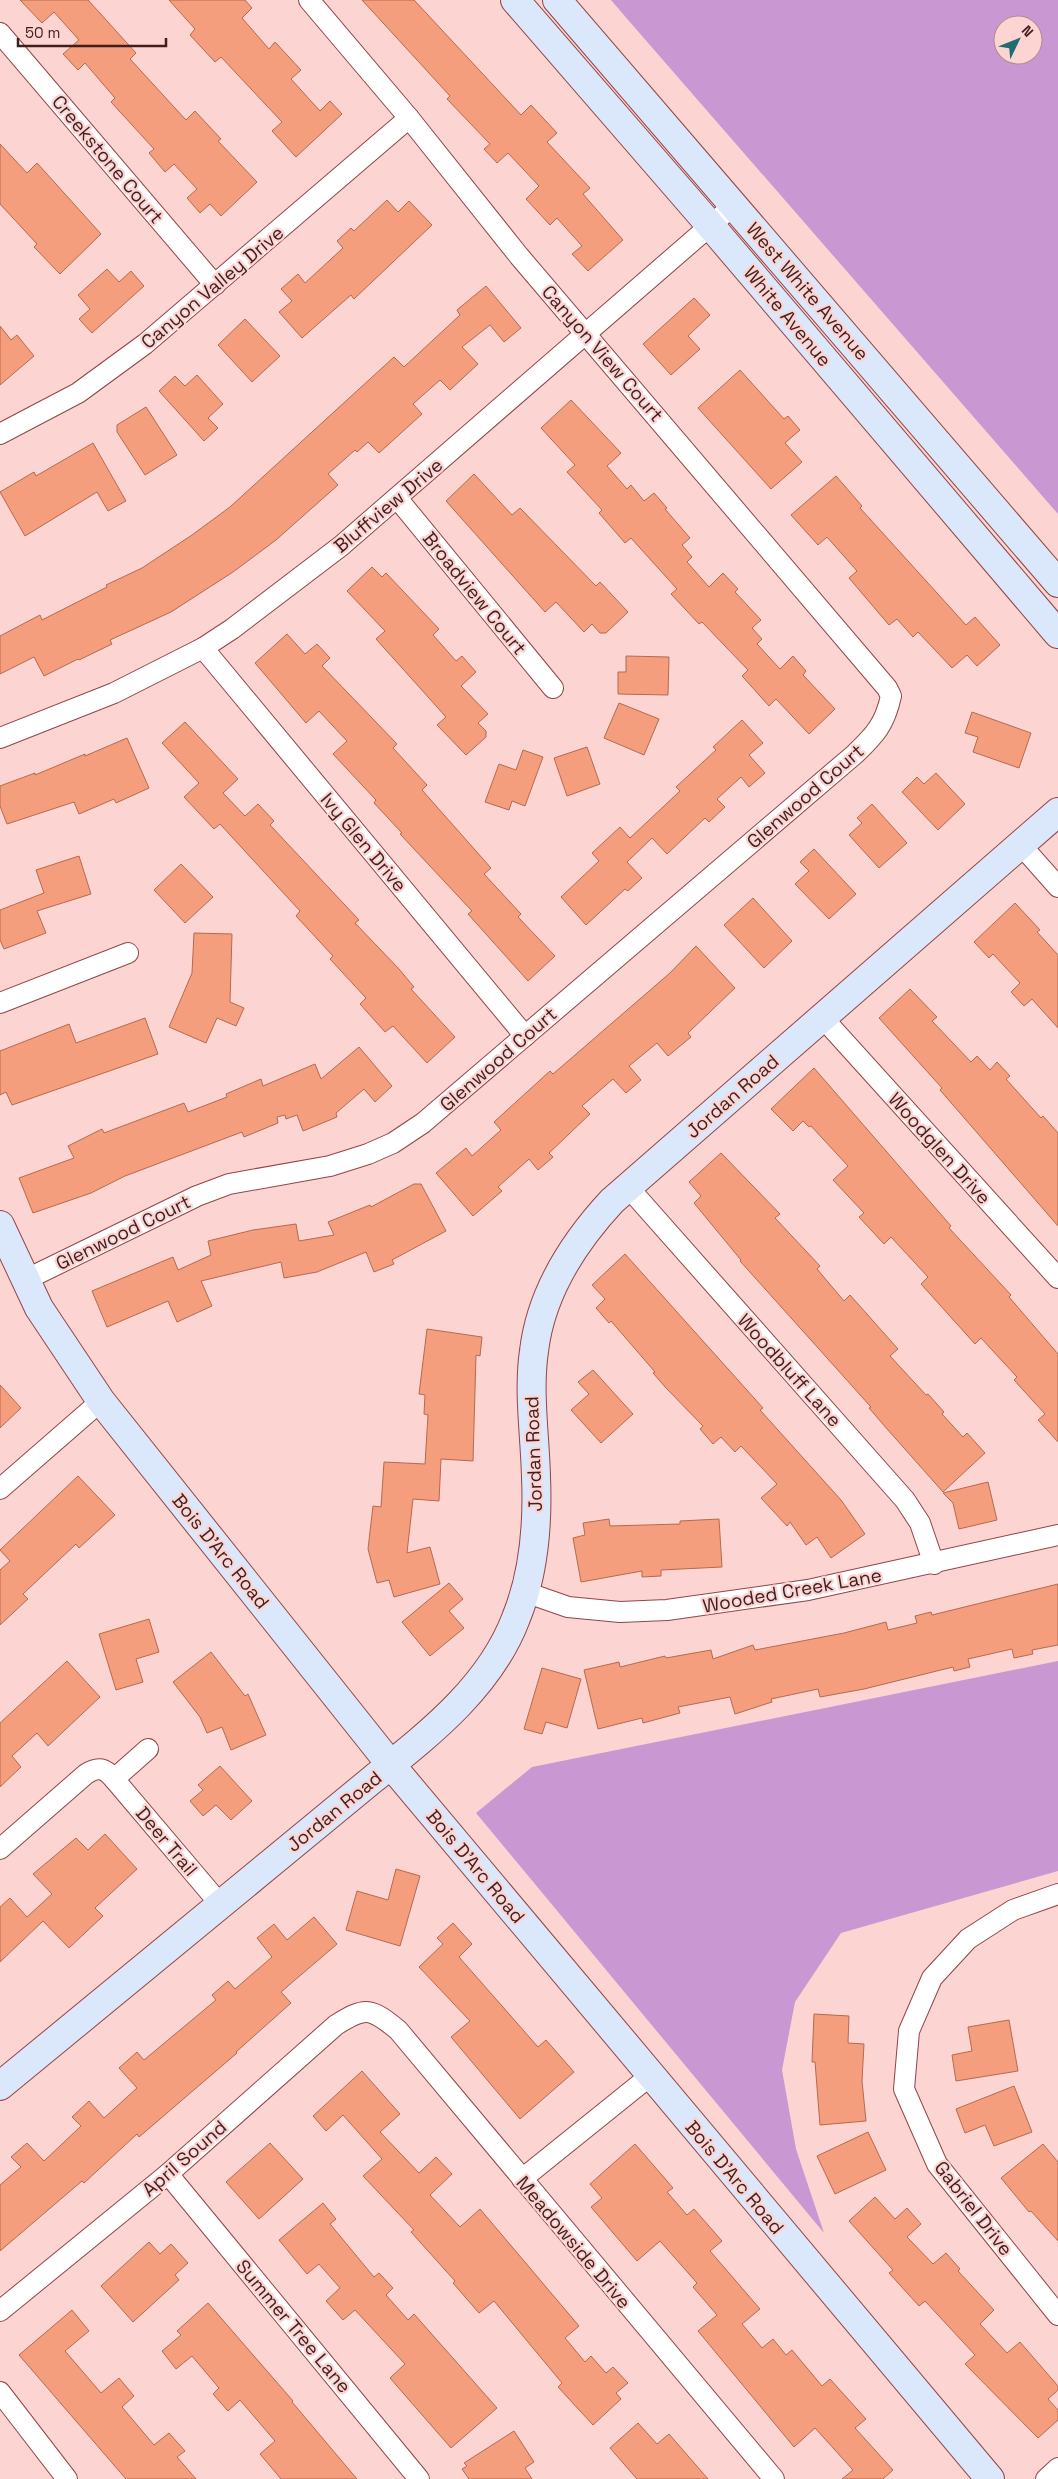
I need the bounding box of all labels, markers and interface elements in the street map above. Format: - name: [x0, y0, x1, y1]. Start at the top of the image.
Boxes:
- scale bar: [18, 15, 165, 47]
- north arrow: [993, 15, 1043, 65]
- text: N: [1018, 22, 1037, 41]
- text: 50 m: [25, 23, 60, 42]
- street label: Creekstone Court: [46, 90, 169, 229]
- street label: West White Avenue: [742, 217, 874, 365]
- street label: Canyon Valley Drive: [136, 220, 289, 354]
- street label: White Avenue: [739, 261, 837, 371]
- street label: Canyon View Court: [536, 280, 669, 427]
- street label: Bluffview Drive: [329, 452, 448, 558]
- street label: Broadview Court: [417, 527, 532, 660]
- street label: Glenwood Court: [742, 739, 869, 854]
- street label: Ivy Glen Drive: [315, 788, 412, 897]
- street label: Glenwood Court: [435, 1002, 562, 1117]
- street label: Jordan Road: [680, 1049, 784, 1144]
- street label: Woodglen Drive: [883, 1087, 997, 1210]
- street label: Glenwood Court: [52, 1189, 195, 1276]
- street label: Woodbluff Lane: [732, 1308, 847, 1432]
- street label: Jordan Road: [519, 1396, 548, 1512]
- street label: Bois D'Arc Road: [167, 1489, 275, 1614]
- street label: Wooded Creek Lane: [701, 1562, 884, 1619]
- street label: Jordan Road: [282, 1765, 387, 1858]
- street label: Deer Trail: [130, 1801, 203, 1881]
- street label: Bois D'Arc Road: [421, 1804, 531, 1928]
- street label: April Sound: [137, 2115, 232, 2202]
- street label: Bois D'Arc Road: [680, 2115, 790, 2239]
- street label: Gabriel Drive: [929, 2156, 1018, 2261]
- street label: Meadowside Drive: [511, 2171, 636, 2314]
- street label: Summer Tree Lane: [230, 2254, 357, 2398]

